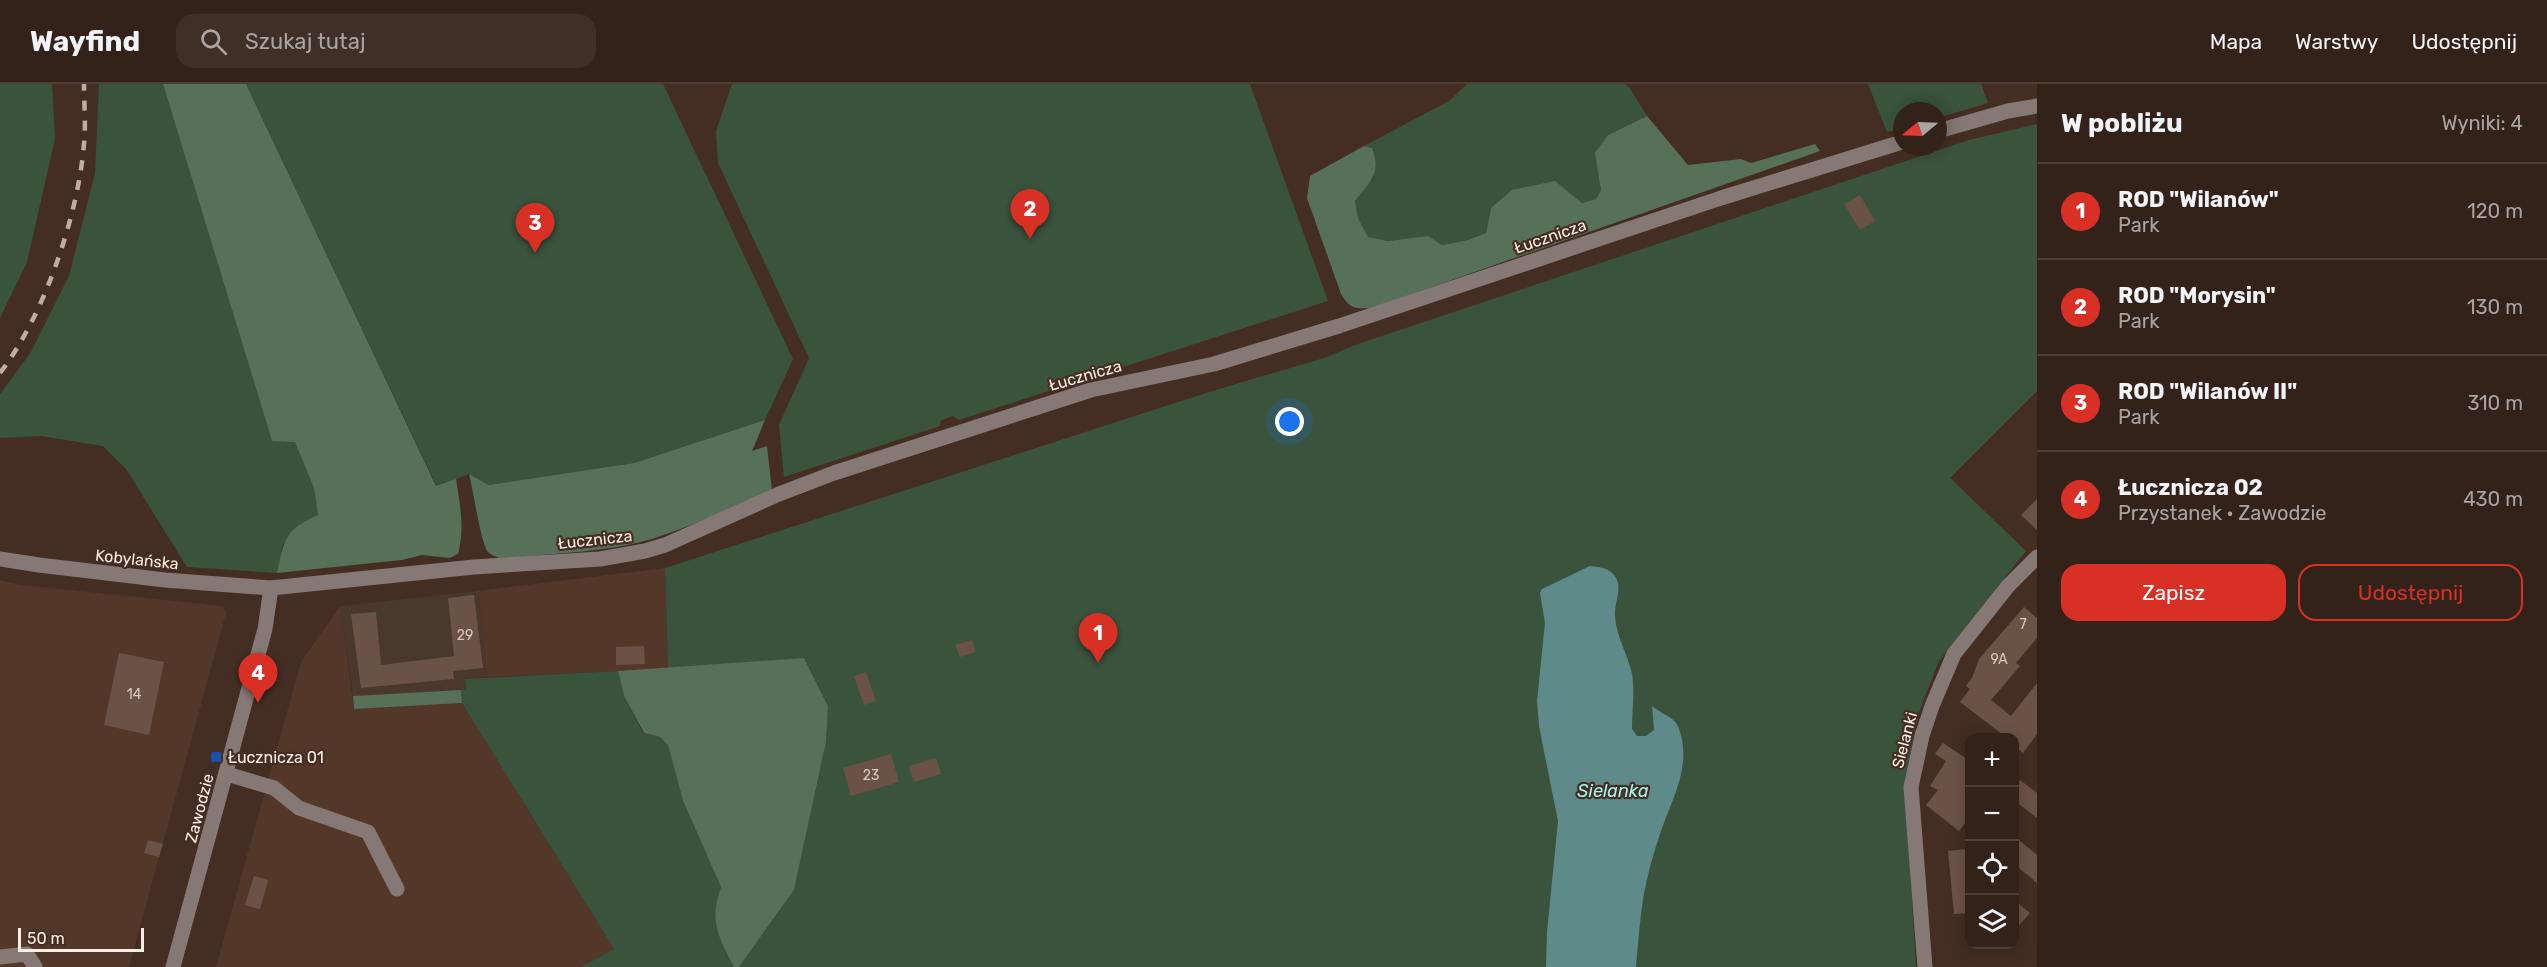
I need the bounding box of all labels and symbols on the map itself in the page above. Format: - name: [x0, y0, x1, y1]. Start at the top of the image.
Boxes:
- north arrow: [1893, 102, 1947, 156]
- pin: 2: [1010, 190, 1050, 239]
- pin: 3: [516, 204, 554, 253]
- street label: Łucznicza: [1512, 215, 1589, 258]
- street label: Łucznicza: [1047, 356, 1124, 395]
- your location: [1275, 407, 1304, 436]
- street label: Łucznicza: [557, 526, 633, 553]
- street label: Kobylańska: [94, 546, 180, 573]
- pin: 1: [1078, 614, 1118, 663]
- house number: 7: [2019, 616, 2027, 633]
- house number: 29: [457, 627, 473, 644]
- house number: 9A: [1990, 651, 2008, 668]
- pin: 4: [238, 654, 278, 703]
- house number: 14: [127, 686, 142, 703]
- street label: Sielanki: [1888, 710, 1921, 770]
- place label: Łucznicza 01: [228, 748, 324, 767]
- marker: Łucznicza 01: [209, 750, 223, 764]
- house number: 23: [863, 767, 879, 784]
- street label: Zawodzie: [181, 771, 218, 845]
- water label: Sielanka: [1577, 780, 1649, 802]
- scale bar: [18, 925, 144, 952]

